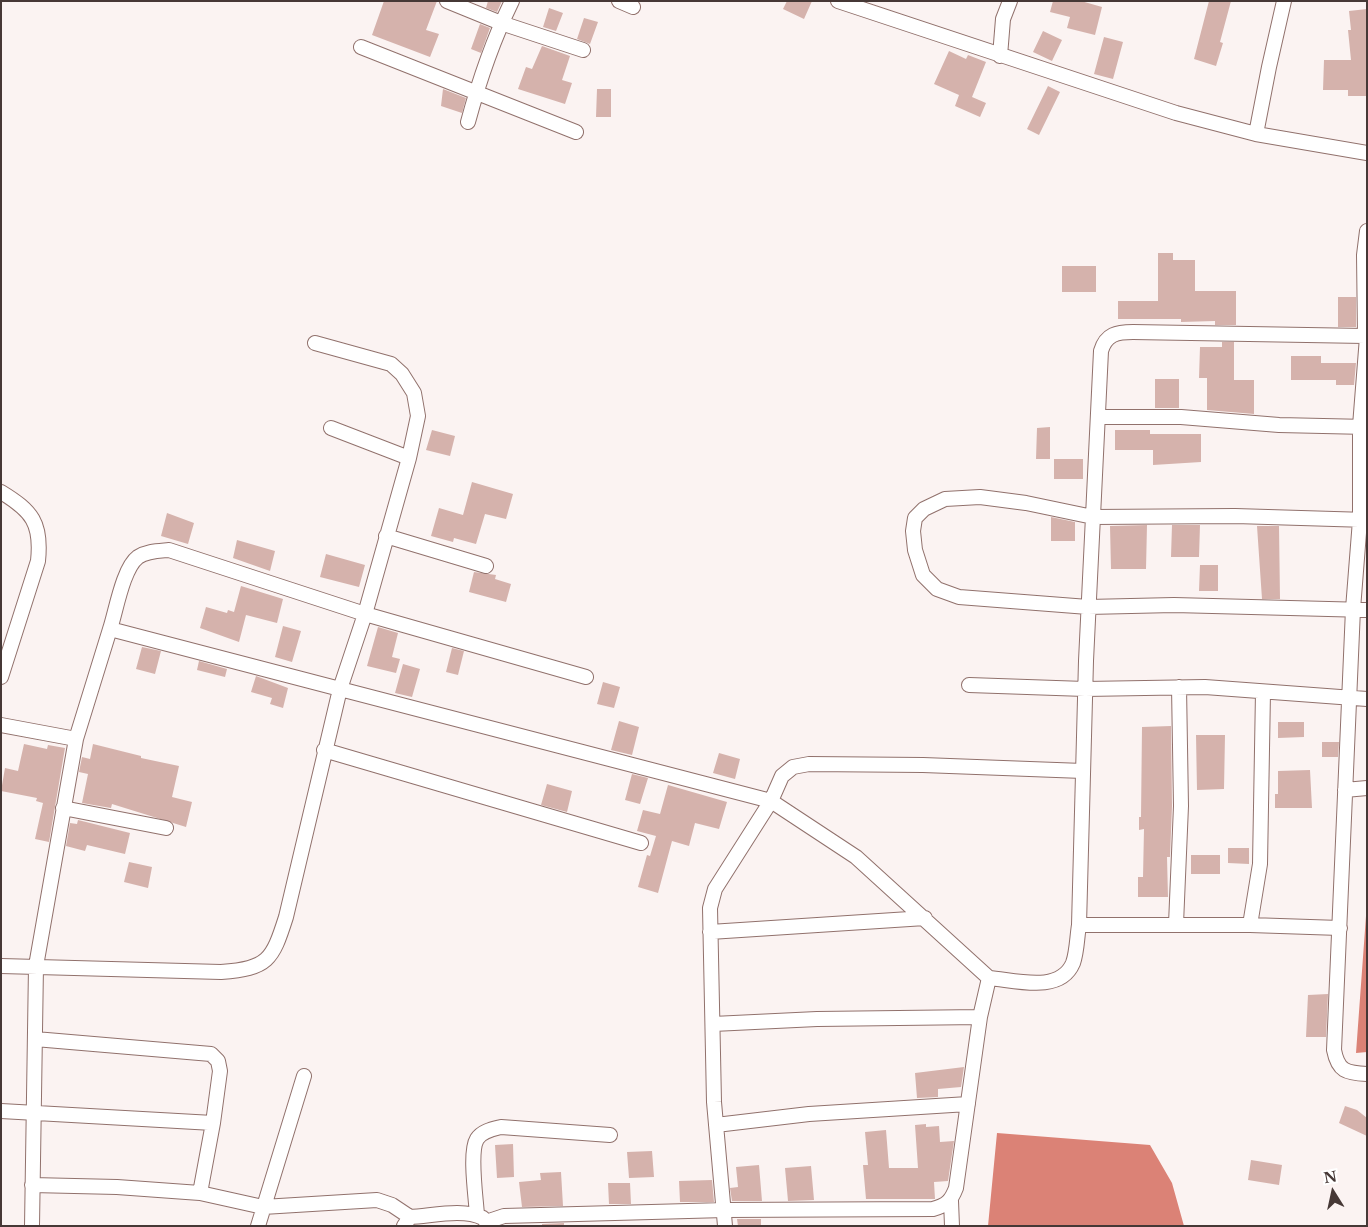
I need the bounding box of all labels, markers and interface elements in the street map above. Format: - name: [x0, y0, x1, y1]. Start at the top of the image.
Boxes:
- north arrow: [1308, 1167, 1358, 1217]
- text: N: [1322, 1167, 1338, 1187]

